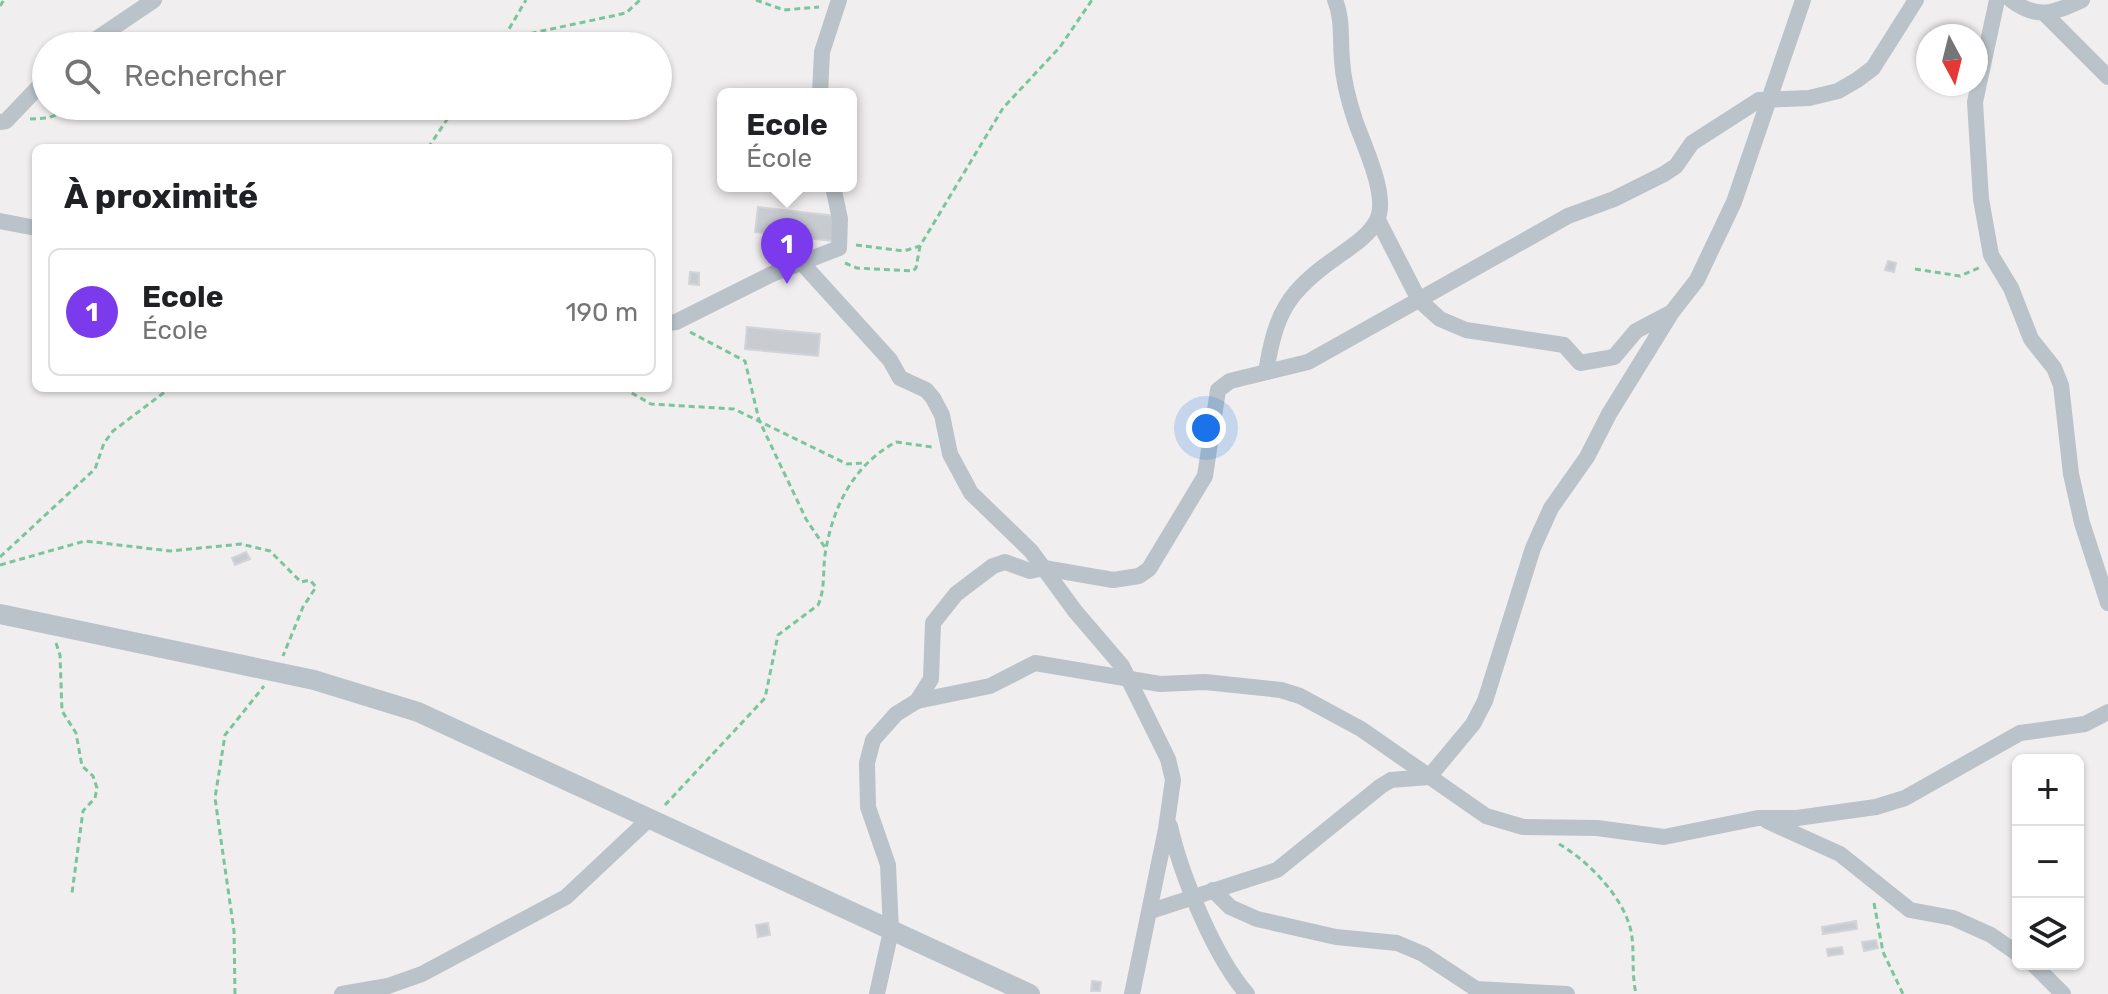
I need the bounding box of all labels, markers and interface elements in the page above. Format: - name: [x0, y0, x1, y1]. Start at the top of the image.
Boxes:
- north arrow: [1916, 24, 1988, 96]
- search box: [32, 32, 672, 120]
- icon: search: [60, 54, 104, 98]
- text: Rechercher: [124, 58, 286, 94]
- popup: [717, 88, 857, 192]
- text: Ecole: [746, 107, 828, 143]
- text: École: [746, 143, 812, 174]
- text: À proximité: [64, 176, 258, 217]
- pin: 1: [761, 218, 813, 284]
- text: Ecole: [142, 279, 224, 315]
- text: 1: [86, 297, 98, 328]
- text: 190 m: [565, 297, 638, 328]
- text: École: [142, 315, 208, 346]
- your location: [1186, 408, 1226, 448]
- map controls: [2012, 754, 2084, 970]
- button: +: [2012, 754, 2084, 826]
- button: −: [2012, 826, 2084, 898]
- button: layers: [2012, 898, 2084, 970]

